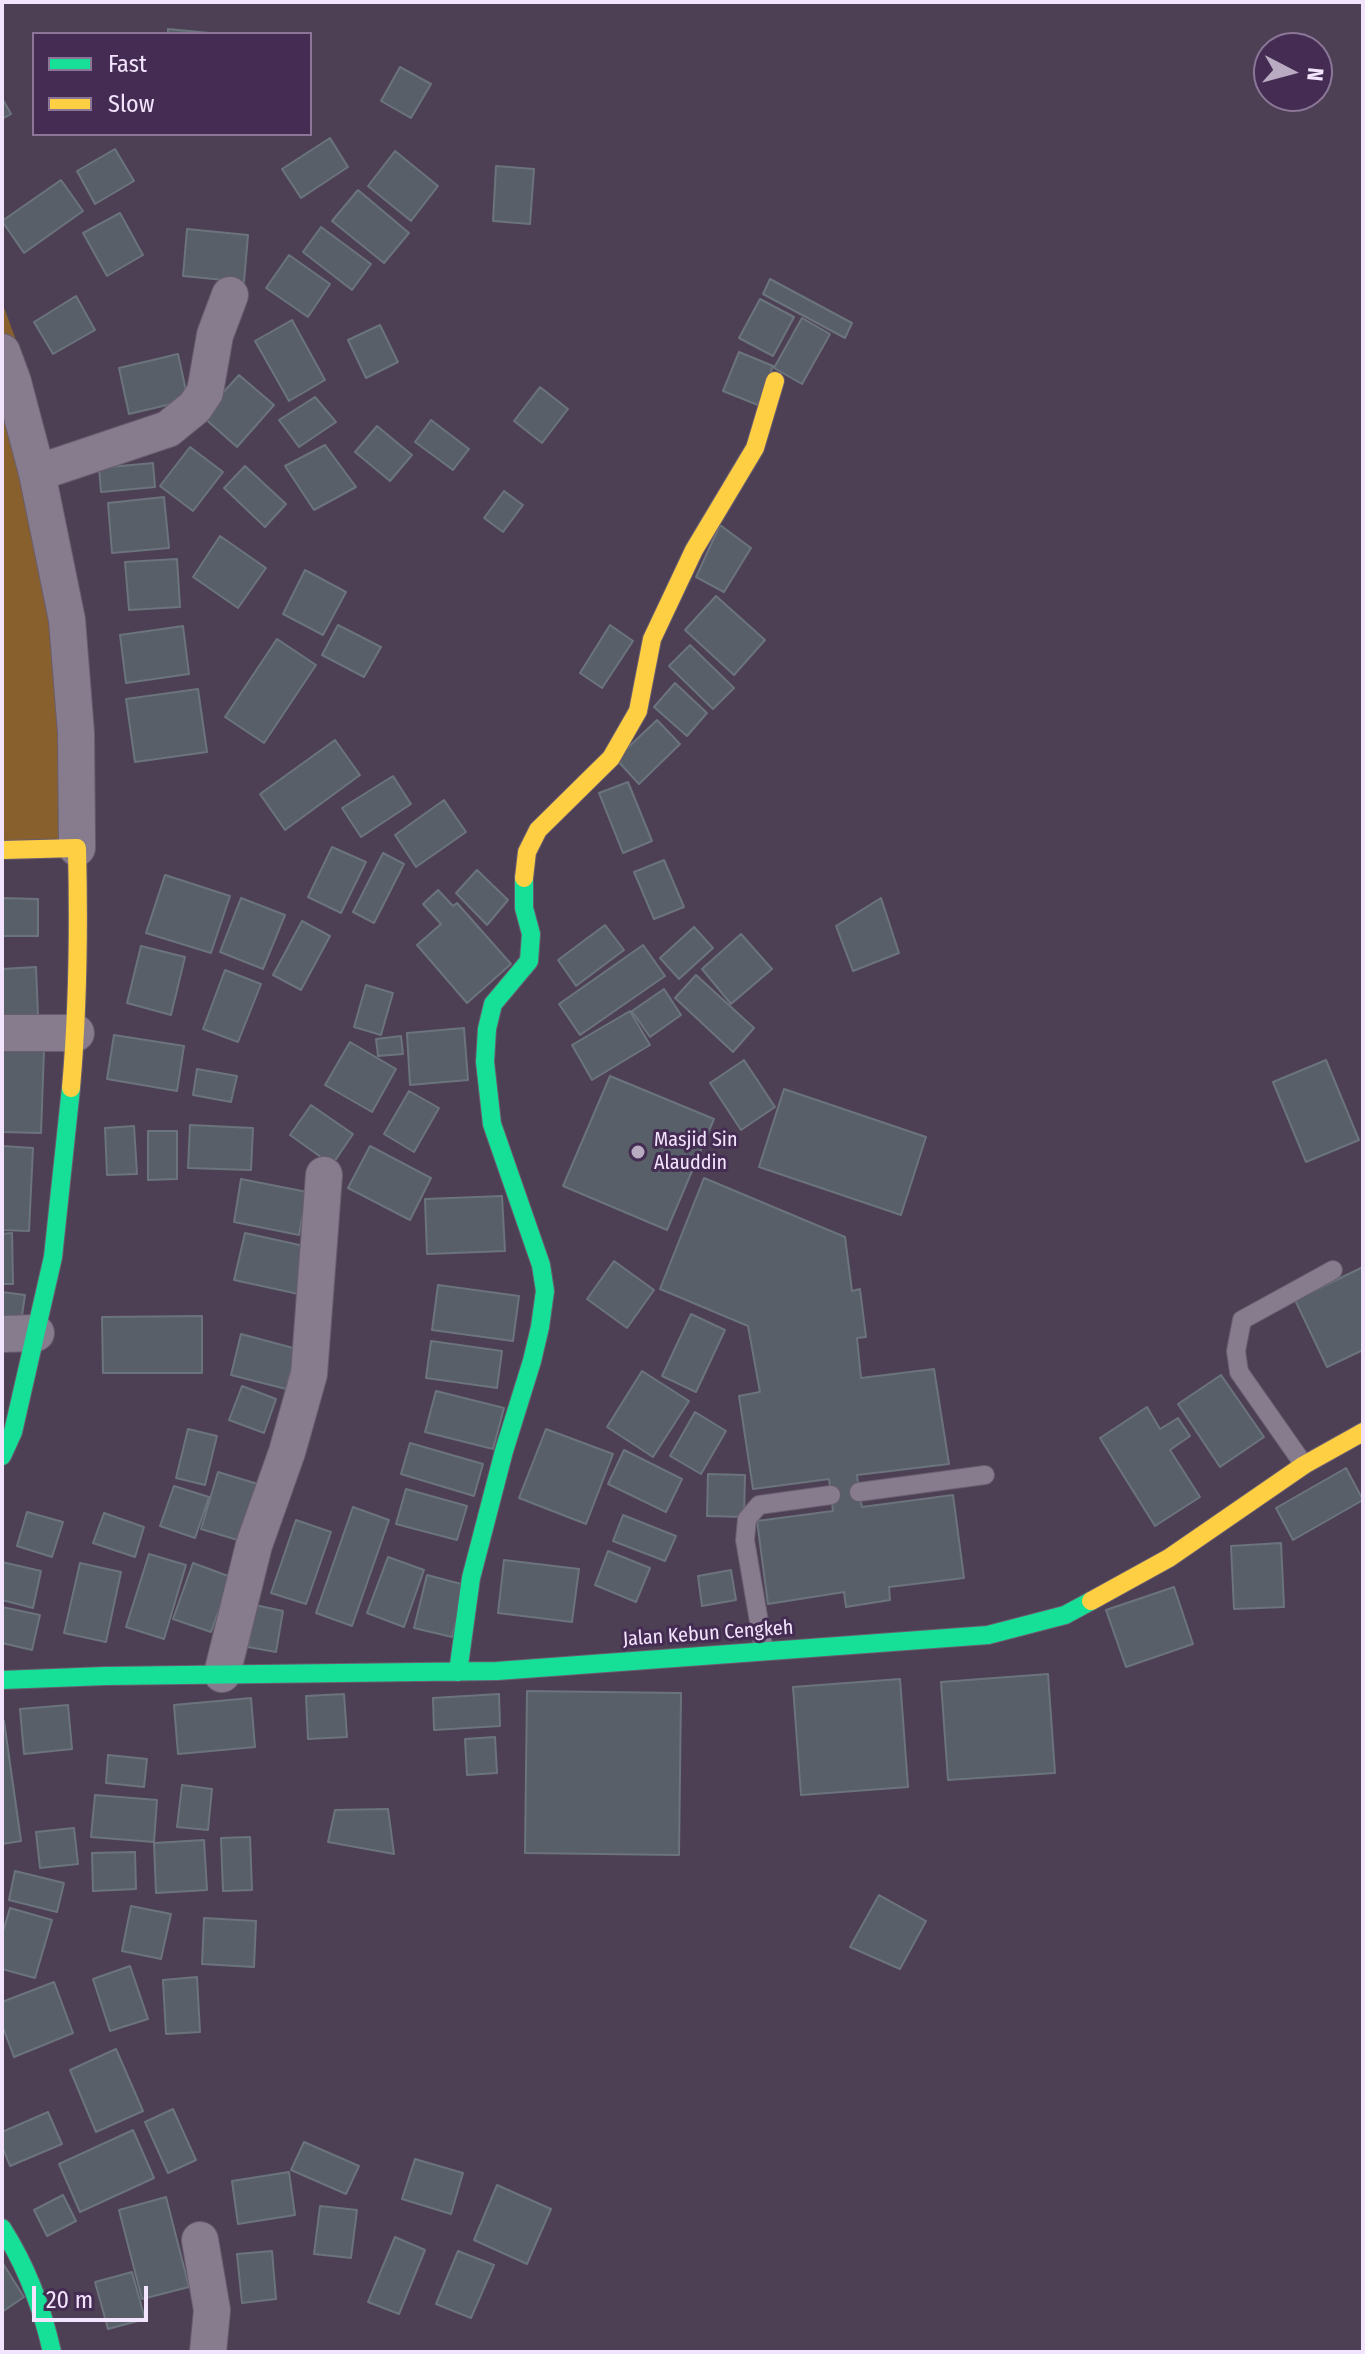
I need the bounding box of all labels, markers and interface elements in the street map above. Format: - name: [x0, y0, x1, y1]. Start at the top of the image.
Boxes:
- legend: [32, 32, 312, 136]
- north arrow: [1253, 32, 1333, 112]
- text: Fast: [108, 50, 147, 78]
- text: N: [1301, 66, 1329, 82]
- text: Slow: [108, 90, 154, 118]
- place label: Masjid Sin Alauddin: [654, 1128, 737, 1175]
- marker: Masjid Sin Alauddin: [629, 1143, 647, 1161]
- street label: Jalan Kebun Cengkeh: [622, 1616, 794, 1652]
- scale bar: [36, 2270, 152, 2320]
- text: 20 m: [46, 2286, 93, 2314]

